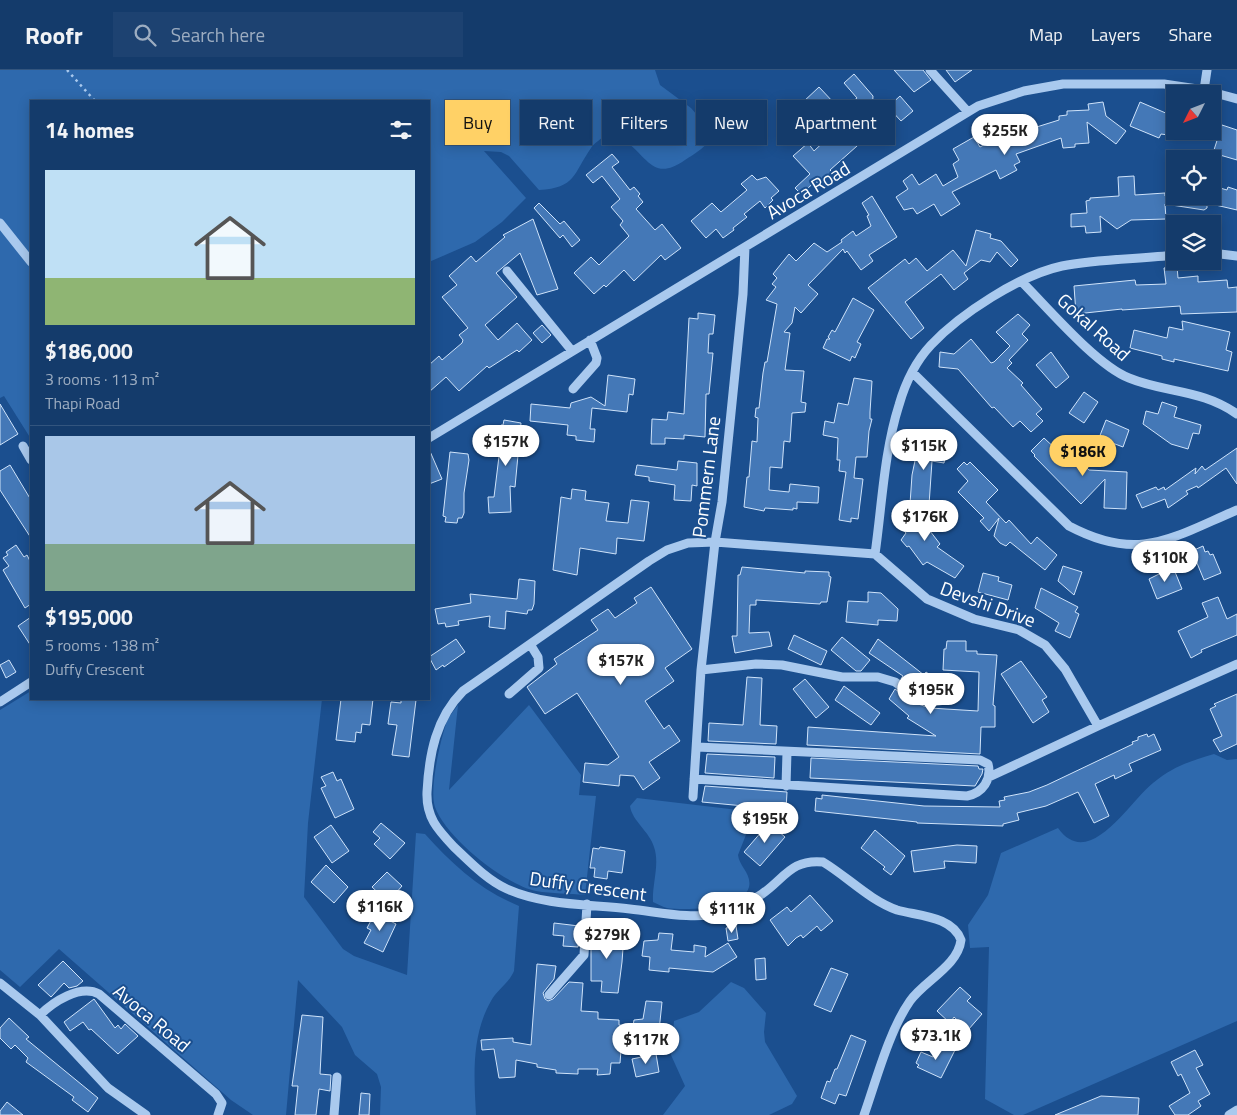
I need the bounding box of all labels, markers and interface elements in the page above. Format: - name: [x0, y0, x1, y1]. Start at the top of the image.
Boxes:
- search box: [113, 12, 463, 57]
- text: Roofr: [25, 17, 83, 53]
- text: Search here: [171, 20, 265, 49]
- icon: search: [131, 21, 159, 49]
- text: Map: [1029, 21, 1063, 48]
- text: Layers: [1091, 21, 1140, 48]
- text: Share: [1168, 21, 1212, 48]
- north arrow: [1166, 85, 1221, 140]
- map controls: [1166, 85, 1221, 270]
- chip: Buy: [445, 100, 510, 145]
- chip: Rent: [520, 100, 592, 145]
- chip: Filters: [602, 100, 686, 145]
- chip: New: [696, 100, 767, 145]
- chip: Apartment: [777, 100, 895, 145]
- text: 14 homes: [45, 114, 134, 146]
- pin: $255K: [970, 114, 1040, 156]
- icon: filters: [387, 116, 415, 144]
- text: $255K: [982, 118, 1028, 142]
- button: locate: [1166, 150, 1221, 205]
- street label: Avoca Road: [760, 153, 855, 226]
- icon: home: [185, 203, 275, 293]
- button: layers: [1166, 215, 1221, 270]
- street label: Gokal Road: [1051, 286, 1137, 368]
- text: $186,000: [45, 335, 133, 367]
- text: 3 rooms · 113 m²: [45, 367, 159, 391]
- text: Thapi Road: [45, 391, 120, 415]
- street label: Pommern Lane: [684, 415, 727, 539]
- pin: $157K: [471, 424, 541, 467]
- pin: $115K: [889, 428, 959, 471]
- text: $157K: [483, 429, 529, 453]
- text: $115K: [901, 433, 947, 457]
- pin: $186K: [1048, 434, 1118, 477]
- text: $186K: [1060, 439, 1106, 463]
- icon: home: [185, 468, 275, 558]
- pin: $176K: [890, 500, 960, 542]
- text: $176K: [902, 504, 948, 528]
- pin: $110K: [1130, 540, 1200, 583]
- text: $110K: [1142, 545, 1188, 569]
- street label: Devshi Drive: [936, 573, 1040, 634]
- text: $195,000: [45, 601, 133, 633]
- text: 5 rooms · 138 m²: [45, 633, 159, 657]
- pin: $157K: [586, 644, 656, 686]
- text: $157K: [598, 648, 644, 672]
- text: Duffy Crescent: [45, 657, 144, 681]
- pin: $195K: [896, 672, 966, 715]
- text: $195K: [908, 677, 954, 701]
- pin: $195K: [730, 802, 800, 844]
- text: $195K: [742, 806, 788, 830]
- street label: Duffy Crescent: [528, 863, 649, 908]
- pin: $116K: [345, 890, 415, 932]
- pin: $111K: [697, 892, 767, 934]
- text: $116K: [357, 894, 403, 918]
- text: $111K: [709, 896, 755, 920]
- pin: $279K: [572, 918, 642, 960]
- text: $279K: [584, 922, 630, 946]
- street label: Avoca Road: [107, 977, 197, 1059]
- pin: $73.1K: [895, 1018, 977, 1061]
- pin: $117K: [611, 1022, 681, 1065]
- text: $73.1K: [911, 1023, 961, 1047]
- text: $117K: [623, 1027, 669, 1051]

